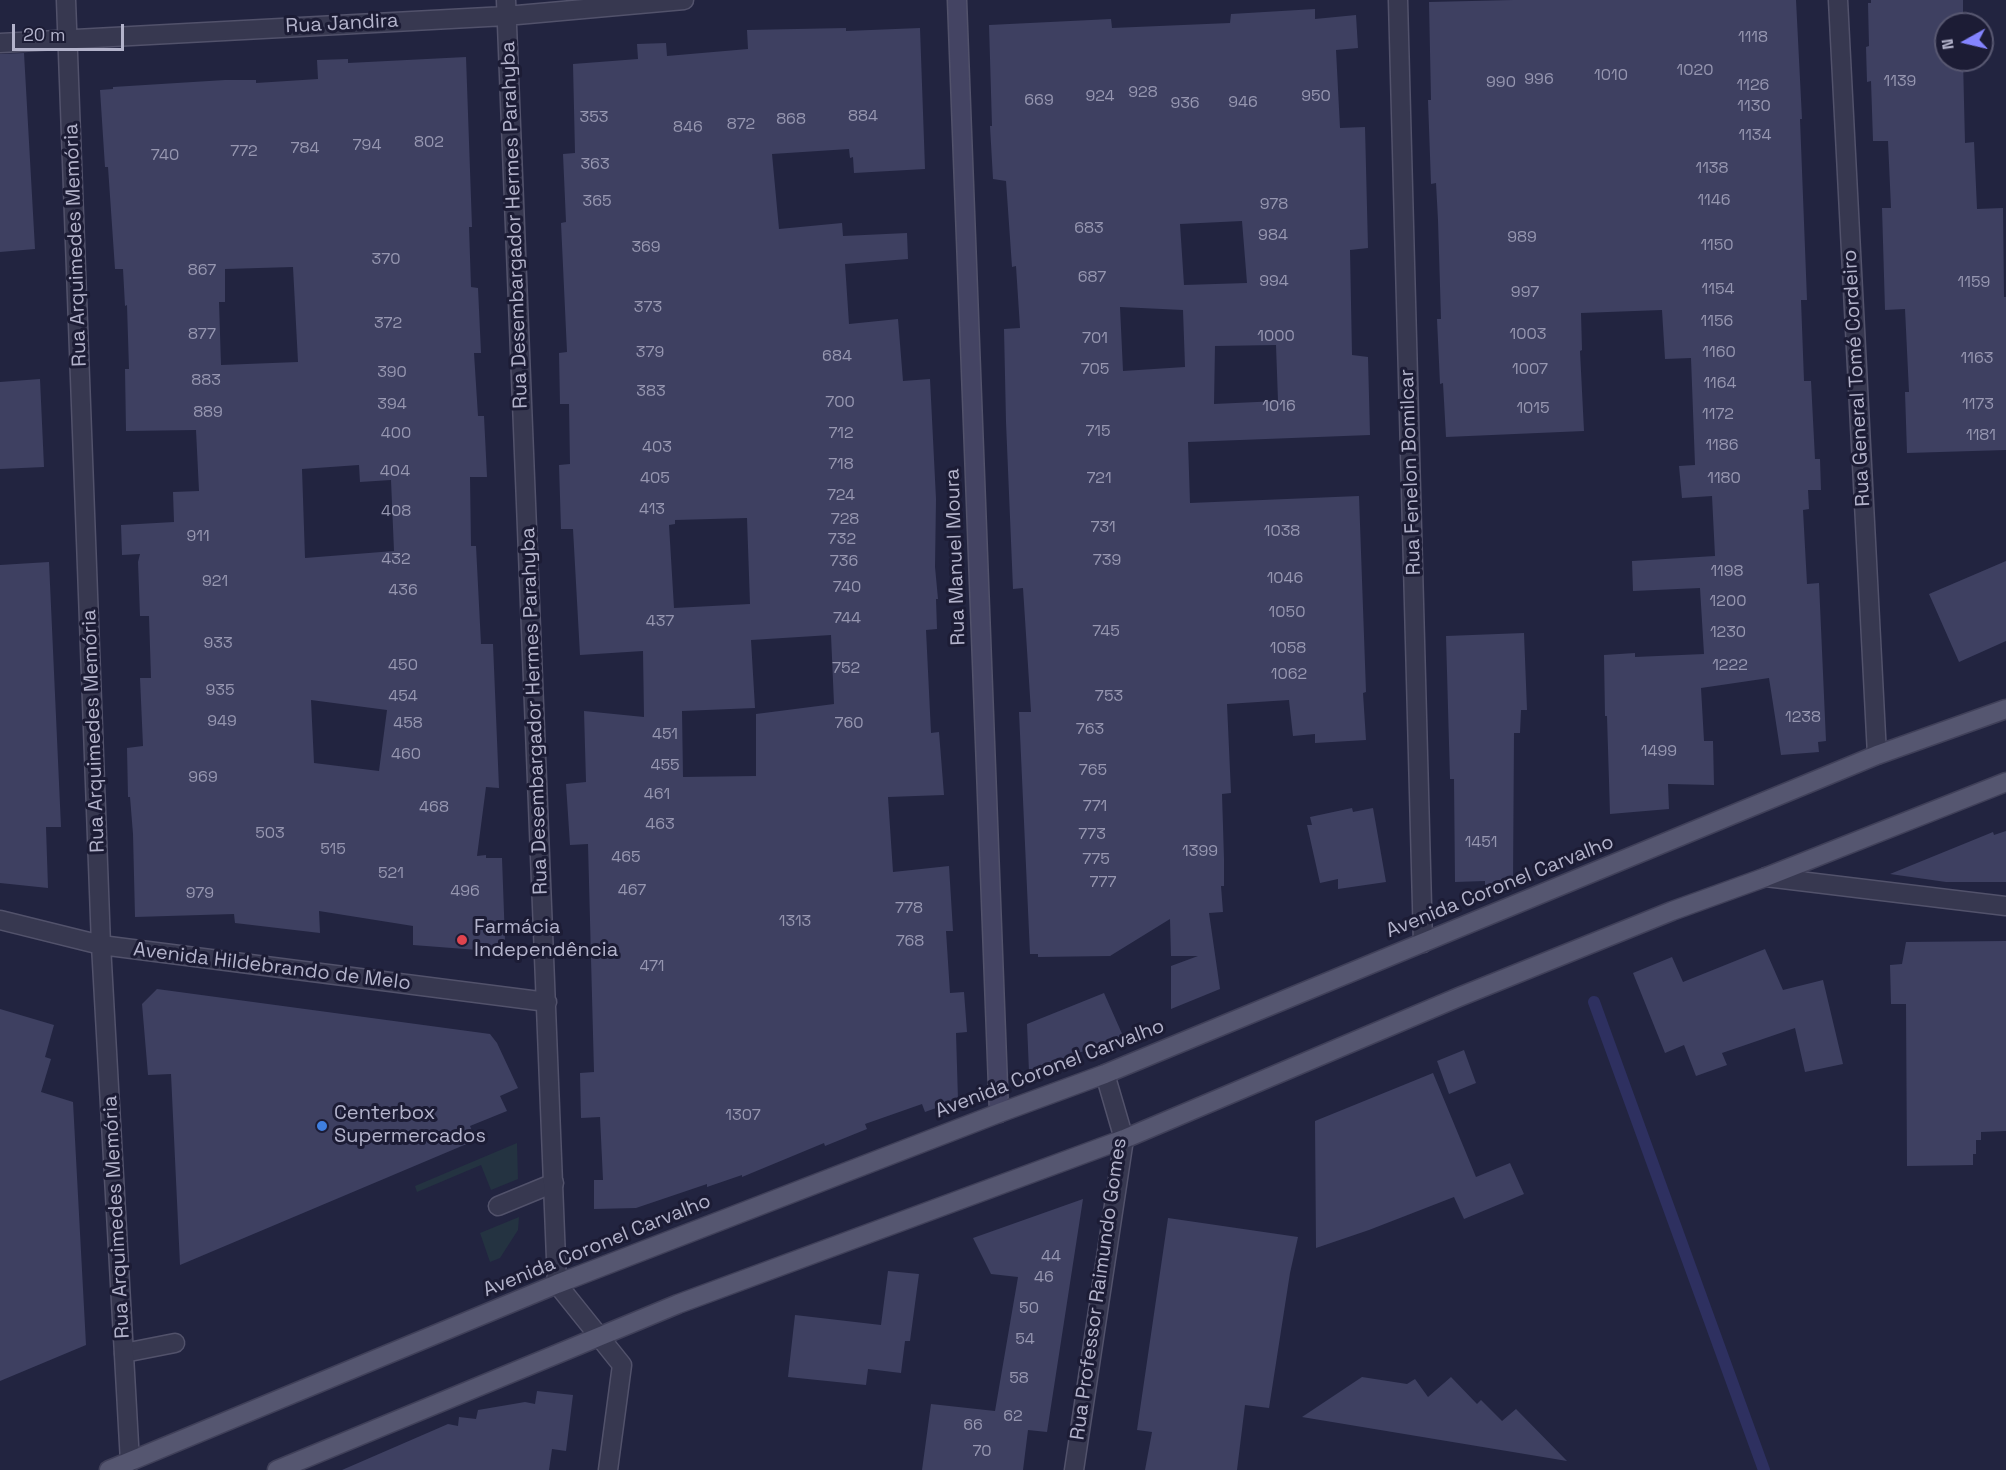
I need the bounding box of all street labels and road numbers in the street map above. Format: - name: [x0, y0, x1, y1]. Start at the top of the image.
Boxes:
- street label: Rua Jandira: [285, 9, 399, 39]
- street label: Rua Desembargador Hermes Parahyba: [497, 41, 533, 409]
- street label: Rua Arquimedes Memória: [60, 123, 92, 367]
- street label: Rua General Tomé Cordeiro: [1838, 249, 1876, 507]
- street label: Rua Fenelon Bomilcar: [1395, 368, 1427, 576]
- street label: Rua Manuel Moura: [941, 468, 971, 646]
- street label: Rua Desembargador Hermes Parahyba: [517, 527, 553, 895]
- street label: Rua Arquimedes Memória: [78, 609, 110, 853]
- street label: Avenida Coronel Carvalho: [1383, 830, 1617, 944]
- street label: Avenida Hildebrando de Melo: [132, 938, 412, 996]
- street label: Avenida Coronel Carvalho: [932, 1014, 1168, 1124]
- street label: Rua Arquimedes Memória: [99, 1095, 135, 1339]
- street label: Rua Professor Raimundo Gomes: [1066, 1136, 1132, 1442]
- street label: Avenida Coronel Carvalho: [480, 1189, 714, 1303]

